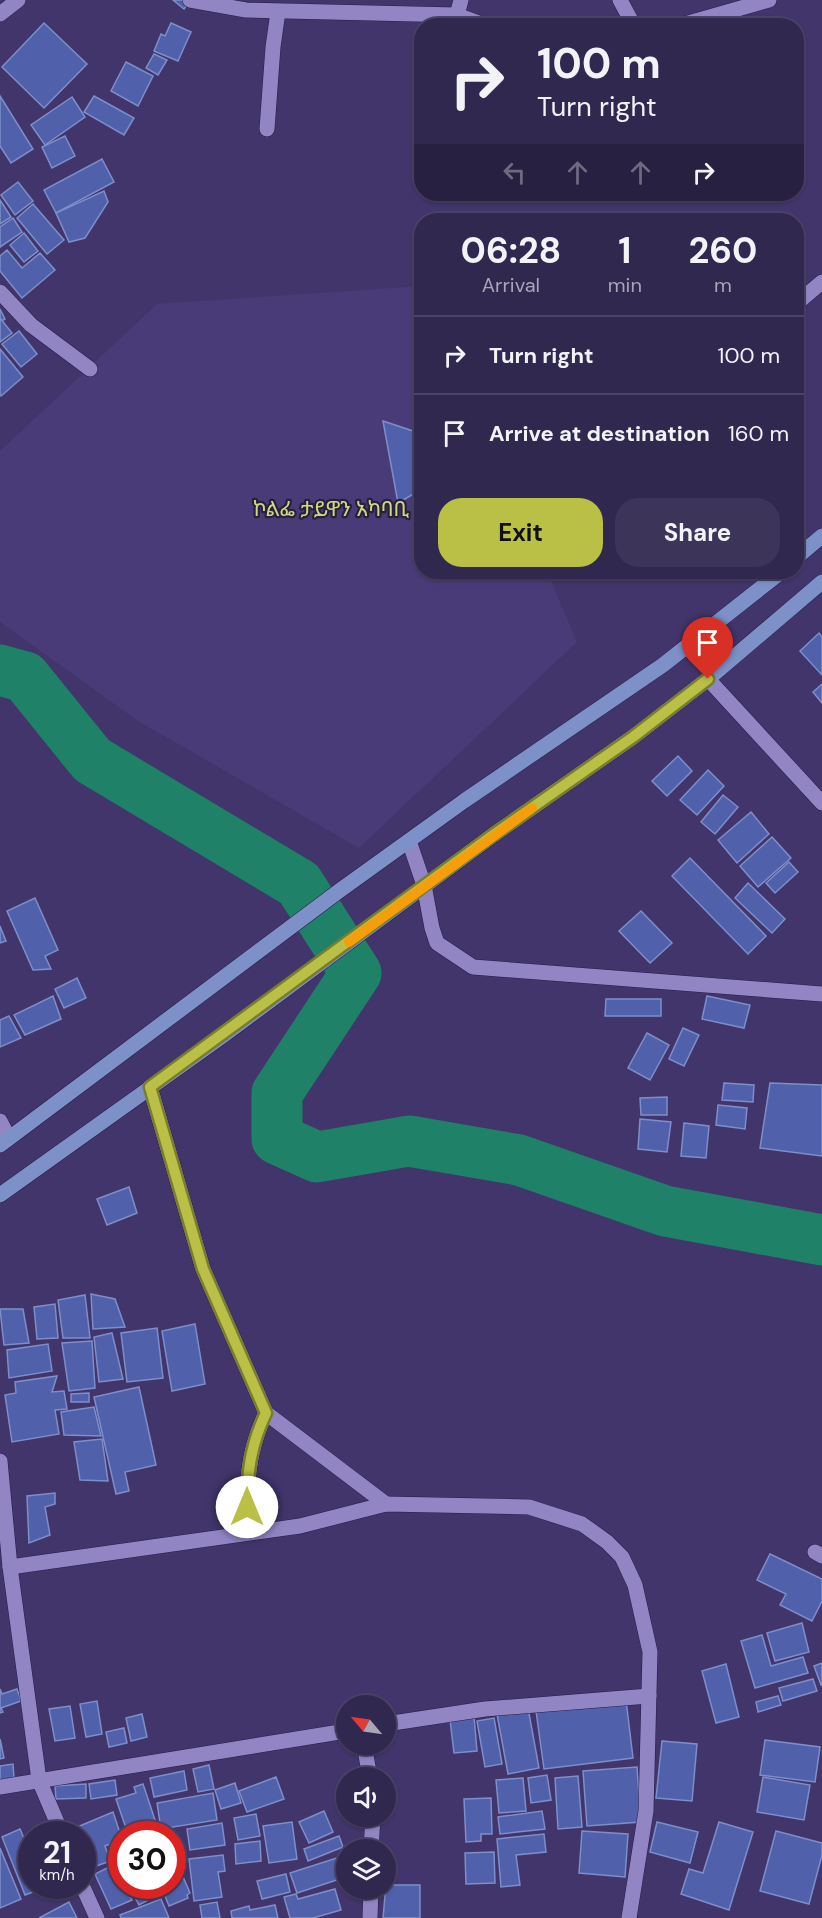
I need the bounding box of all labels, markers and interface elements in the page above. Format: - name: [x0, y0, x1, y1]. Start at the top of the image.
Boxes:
- text: 100 m: [537, 36, 661, 91]
- icon: right: [438, 42, 516, 120]
- text: Turn right: [537, 89, 657, 124]
- icon: left: [498, 156, 531, 189]
- icon: ahead: [561, 156, 594, 189]
- icon: ahead: [624, 156, 657, 189]
- icon: right: [687, 156, 720, 189]
- text: 06:28: [461, 227, 561, 274]
- text: 1: [618, 227, 631, 274]
- text: 260: [688, 227, 757, 274]
- text: Arrival: [482, 272, 540, 298]
- text: min: [608, 272, 642, 298]
- text: m: [714, 272, 732, 298]
- icon: right: [438, 339, 471, 372]
- text: Turn right: [489, 341, 594, 370]
- text: 100 m: [718, 341, 780, 370]
- icon: arrive: [438, 417, 471, 450]
- text: Arrive at destination: [489, 419, 710, 448]
- text: 160 m: [728, 419, 789, 448]
- district label: ኮልፌ ታይዋን አካባቢ: [253, 495, 410, 523]
- button: Exit: [438, 498, 603, 567]
- button: Share: [615, 498, 780, 567]
- pin: [682, 617, 733, 679]
- icon: arrive: [691, 626, 724, 659]
- position arrow: [215, 1475, 279, 1539]
- north arrow: [336, 1695, 396, 1755]
- map controls: [336, 1695, 396, 1899]
- button: sound: [336, 1767, 396, 1827]
- speed limit sign: 30: [108, 1821, 186, 1899]
- text: 21: [43, 1833, 71, 1872]
- button: layers: [336, 1839, 396, 1899]
- text: km/h: [39, 1865, 75, 1885]

